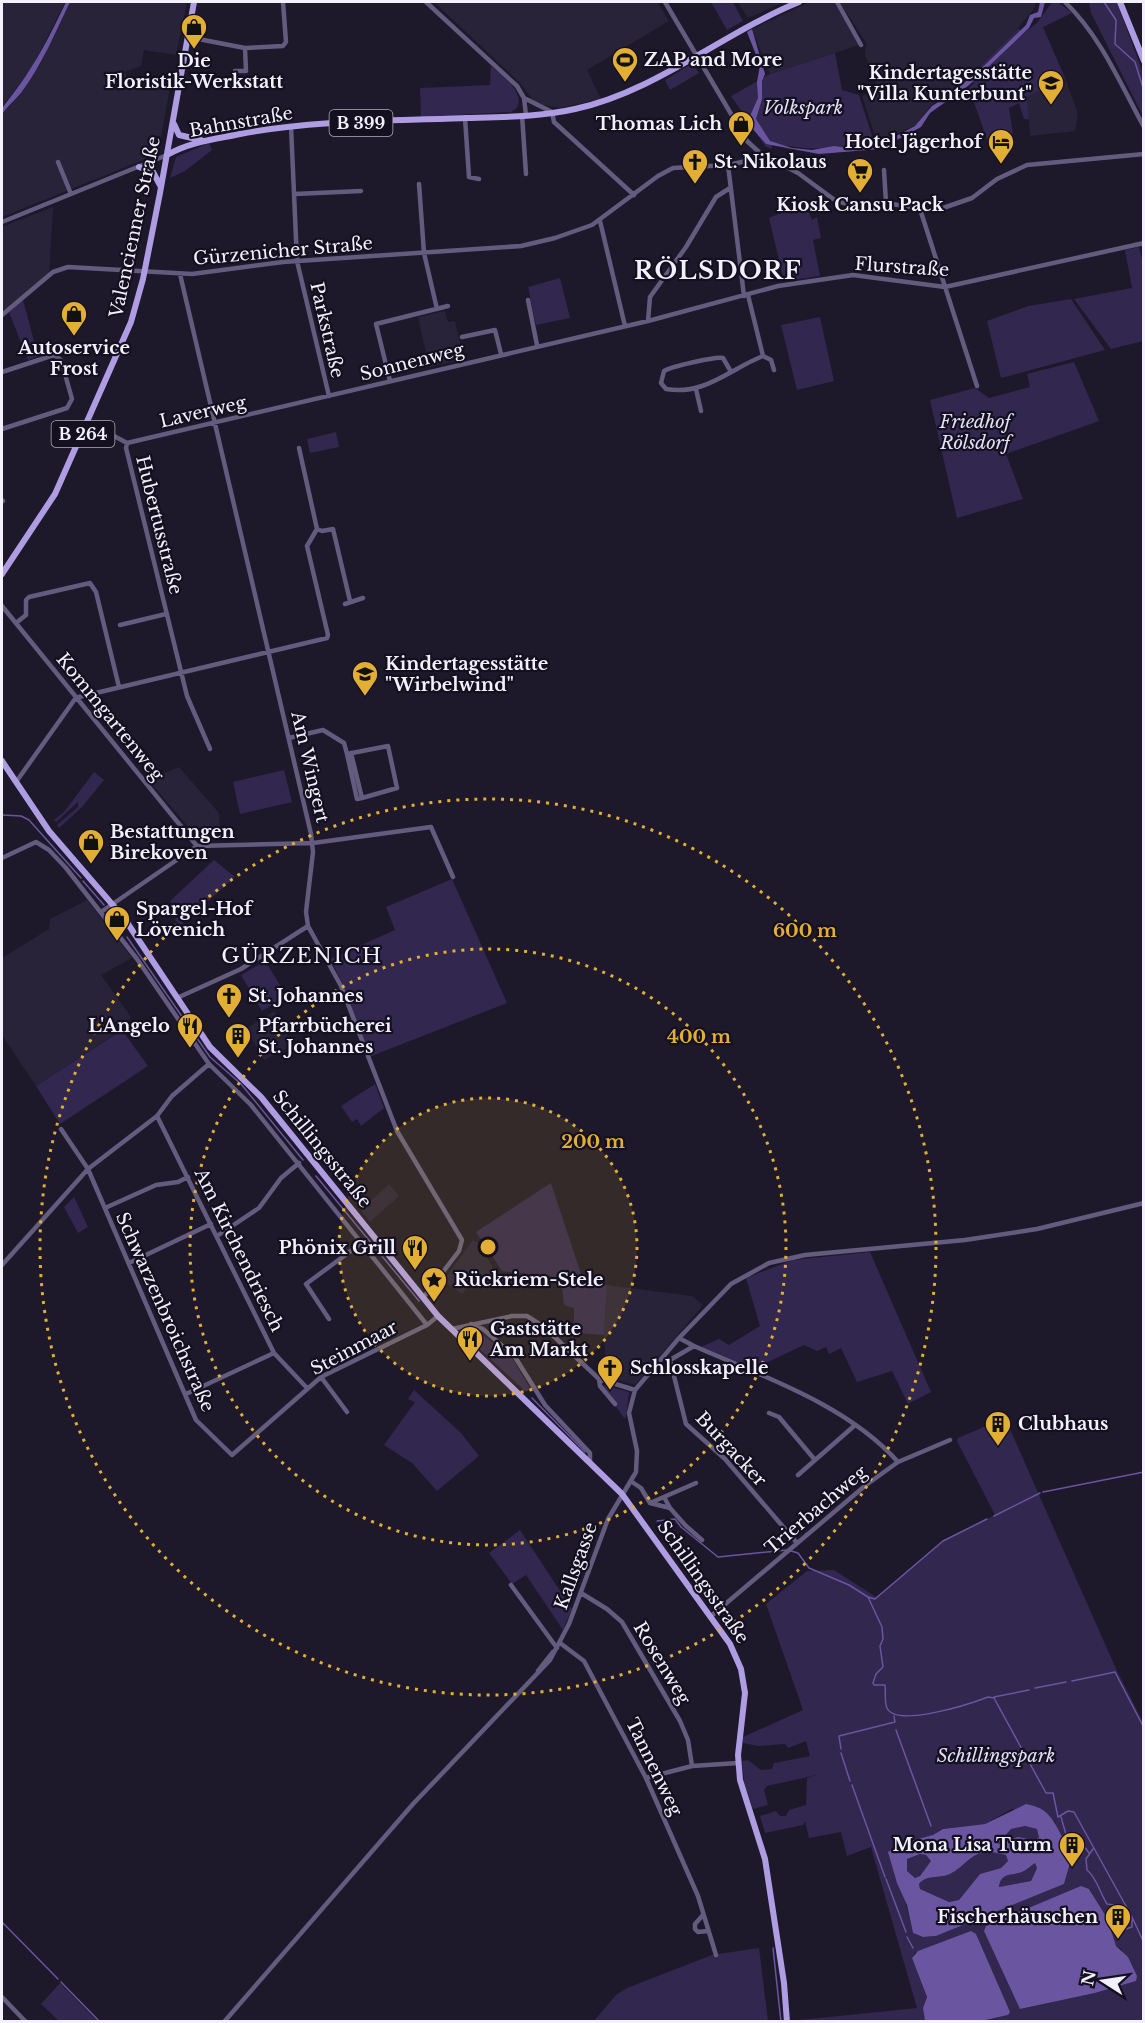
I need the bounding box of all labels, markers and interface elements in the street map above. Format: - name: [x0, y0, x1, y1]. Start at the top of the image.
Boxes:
- shop icon: Die Floristik-Werkstatt: [179, 12, 209, 50]
- sports icon: ZAP and More: [610, 45, 640, 83]
- place label: ZAP and More: [644, 49, 782, 71]
- place label: Die Floristik-Werkstatt: [105, 50, 283, 93]
- place label: Kindertagesstätte "Villa Kunterbunt": [857, 62, 1032, 105]
- school or university icon: Kindertagesstätte "Villa Kunterbunt": [1036, 68, 1066, 106]
- park label: Volkspark: [763, 97, 843, 119]
- street label: Bahnstraße: [188, 102, 294, 142]
- shop icon: Thomas Lich: [726, 109, 756, 147]
- road number: B 399: [330, 110, 392, 136]
- place label: Thomas Lich: [596, 113, 722, 135]
- hotel icon: Hotel Jägerhof: [986, 127, 1016, 165]
- place label: Hotel Jägerhof: [845, 131, 984, 153]
- street label: Valencienner Straße: [105, 134, 165, 321]
- church icon: St. Nikolaus: [680, 147, 710, 185]
- place label: St. Nikolaus: [714, 151, 827, 173]
- supermarket icon: Kiosk Cansu Pack: [845, 156, 875, 194]
- place label: Kiosk Cansu Pack: [776, 194, 945, 216]
- street label: Gürzenicher Straße: [192, 232, 374, 270]
- street label: Flurstraße: [854, 253, 950, 281]
- district label: RÖLSDORF: [634, 256, 802, 285]
- street label: Parkstraße: [305, 280, 349, 380]
- shop icon: Autoservice Frost: [59, 299, 89, 337]
- place label: Autoservice Frost: [17, 337, 130, 380]
- street label: Sonnenweg: [358, 338, 467, 386]
- street label: Laverweg: [158, 391, 249, 433]
- park label: Friedhof Rölsdorf: [939, 411, 1014, 454]
- road number: B 264: [52, 421, 115, 447]
- street label: Hubertusstraße: [131, 453, 187, 597]
- street label: Kommgartenweg: [52, 648, 169, 786]
- place label: Kindertagesstätte "Wirbelwind": [385, 653, 548, 696]
- school or university icon: Kindertagesstätte "Wirbelwind": [350, 659, 380, 697]
- street label: Am Wingert: [286, 708, 334, 825]
- place label: Bestattungen Birekoven: [110, 821, 235, 864]
- shop icon: Bestattungen Birekoven: [76, 827, 106, 865]
- place label: Spargel-Hof Lövenich: [136, 898, 254, 941]
- shop icon: Spargel-Hof Lövenich: [102, 904, 132, 942]
- text: 600 m: [773, 920, 837, 942]
- district label: GÜRZENICH: [221, 943, 383, 969]
- church icon: St. Johannes: [214, 981, 244, 1019]
- place label: St. Johannes: [248, 985, 363, 1007]
- restaurant icon: L'Angelo: [175, 1011, 205, 1049]
- place label: L'Angelo: [88, 1015, 170, 1037]
- place label: Pfarrbücherei St. Johannes: [258, 1015, 392, 1058]
- building icon: Pfarrbücherei St. Johannes: [223, 1021, 253, 1059]
- text: 400 m: [667, 1026, 731, 1048]
- street label: Schillingsstraße: [268, 1086, 376, 1212]
- text: 200 m: [561, 1131, 625, 1153]
- street label: Am Kirchendriesch: [189, 1164, 288, 1335]
- street label: Schwarzenbroichstraße: [111, 1209, 219, 1415]
- restaurant icon: Phönix Grill: [400, 1233, 430, 1271]
- place label: Phönix Grill: [279, 1237, 397, 1259]
- centre of rings: [478, 1237, 498, 1257]
- place icon: Rückriem-Stele: [419, 1265, 449, 1303]
- place label: Rückriem-Stele: [454, 1269, 604, 1291]
- street label: Steinmaar: [307, 1316, 401, 1380]
- place label: Gaststätte Am Markt: [489, 1318, 588, 1361]
- restaurant icon: Gaststätte Am Markt: [455, 1324, 485, 1362]
- church icon: Schlosskapelle: [595, 1353, 625, 1391]
- place label: Schlosskapelle: [630, 1357, 769, 1379]
- street label: Burgacker: [691, 1407, 771, 1491]
- building icon: Clubhaus: [983, 1409, 1013, 1447]
- place label: Clubhaus: [1018, 1413, 1108, 1435]
- street label: Trierbachweg: [761, 1461, 872, 1559]
- street label: Schillingsstraße: [652, 1516, 754, 1648]
- street label: Kallsgasse: [550, 1519, 602, 1613]
- street label: Rosenweg: [629, 1618, 695, 1708]
- street label: Tannenweg: [621, 1715, 687, 1820]
- park label: Schillingspark: [937, 1745, 1055, 1767]
- building icon: Mona Lisa Turm: [1057, 1830, 1087, 1868]
- place label: Mona Lisa Turm: [893, 1834, 1052, 1856]
- building icon: Fischerhäuschen: [1103, 1902, 1133, 1940]
- place label: Fischerhäuschen: [937, 1906, 1098, 1928]
- north arrow: [1073, 1951, 1133, 2011]
- text: N: [1077, 1968, 1100, 1987]

